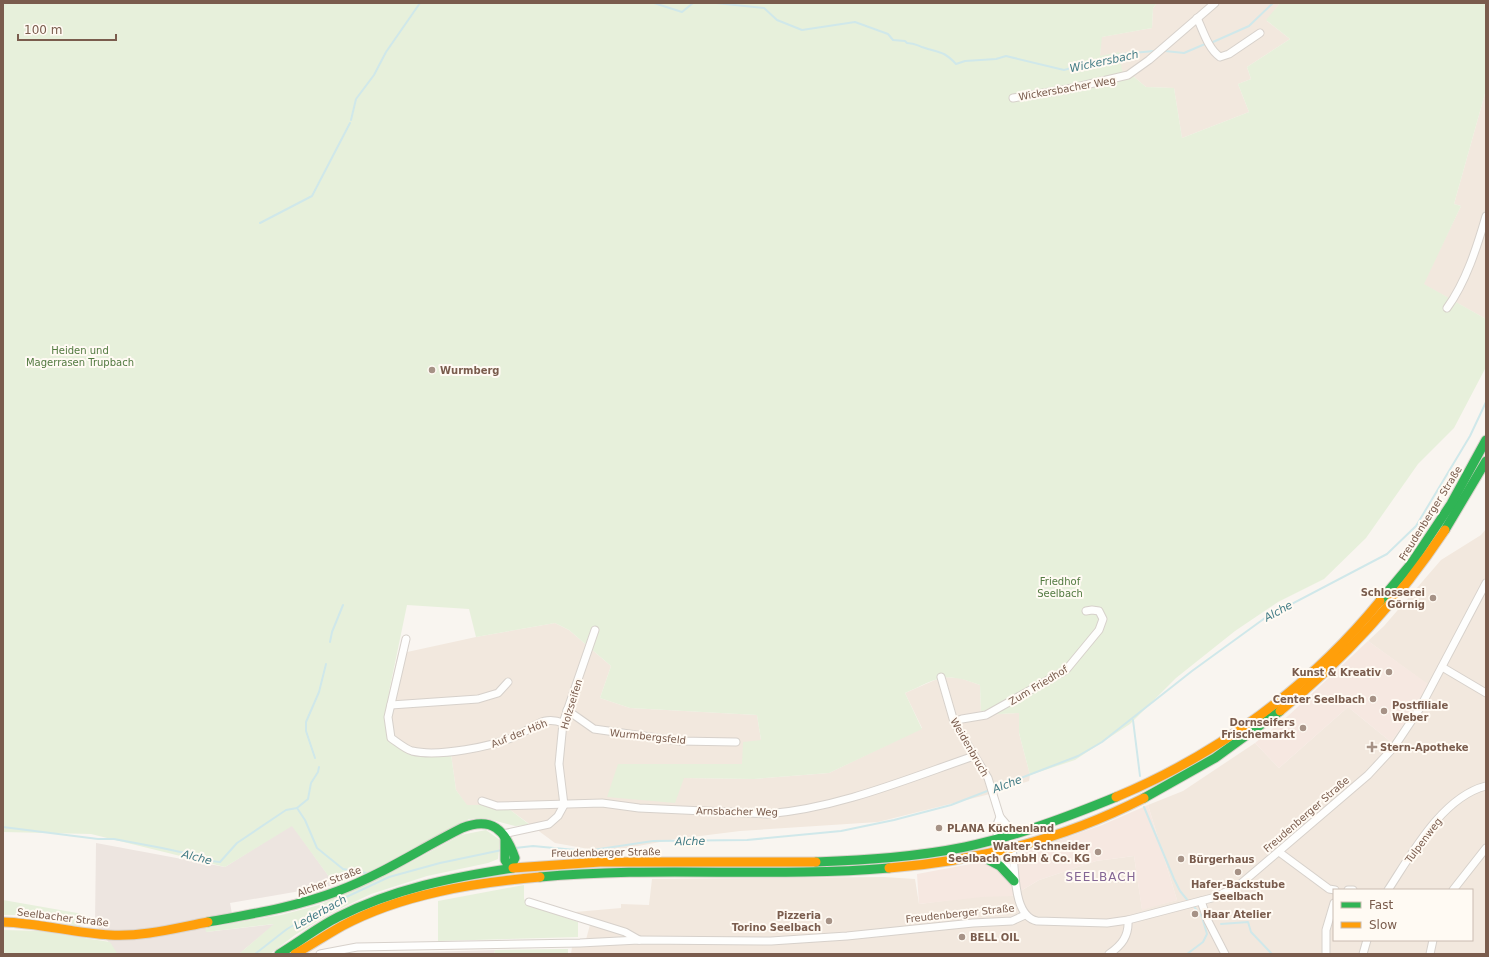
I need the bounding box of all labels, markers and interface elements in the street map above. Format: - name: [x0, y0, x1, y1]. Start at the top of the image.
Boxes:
- scale bar: [18, 16, 116, 42]
- text: 100 m: [24, 23, 62, 37]
- water label: Wickersbach: [1068, 48, 1140, 75]
- street label: Wickersbacher Weg: [1018, 75, 1117, 102]
- park label: Heiden und Magerrasen Trupbach: [26, 345, 134, 368]
- marker: Wurmberg: [427, 365, 437, 375]
- place label: Wurmberg: [440, 365, 500, 376]
- street label: Freudenberger Straße: [1397, 464, 1464, 563]
- park label: Friedhof Seelbach: [1037, 576, 1083, 599]
- place label: Schlosserei Görnig: [1361, 587, 1425, 610]
- marker: Schlosserei Görnig: [1428, 593, 1438, 603]
- water label: Alche: [1261, 598, 1295, 625]
- street label: Zum Friedhof: [1007, 663, 1070, 707]
- place label: Kunst & Kreativ: [1292, 667, 1381, 678]
- marker: Kunst & Kreativ: [1384, 667, 1394, 677]
- street label: Holzseifen: [559, 678, 584, 731]
- place label: Center Seelbach: [1273, 694, 1365, 705]
- marker: Center Seelbach: [1368, 694, 1378, 704]
- place label: Postfiliale Weber: [1392, 700, 1448, 723]
- marker: Postfiliale Weber: [1379, 706, 1389, 716]
- street label: Weidenbruch: [948, 716, 991, 778]
- street label: Auf der Höh: [489, 717, 549, 750]
- place label: Dornseifers Frischemarkt: [1221, 717, 1295, 740]
- marker: Dornseifers Frischemarkt: [1298, 723, 1308, 733]
- street label: Wurmbergsfeld: [609, 727, 686, 746]
- marker: Stern-Apotheke: [1367, 742, 1377, 752]
- place label: Stern-Apotheke: [1380, 742, 1469, 753]
- water label: Alche: [990, 773, 1024, 796]
- street label: Freudenberger Straße: [1261, 774, 1351, 854]
- street label: Arnsbacher Weg: [696, 805, 778, 818]
- street label: Tulpenweg: [1402, 816, 1444, 866]
- marker: PLANA Küchenland: [934, 823, 944, 833]
- place label: PLANA Küchenland: [947, 823, 1054, 834]
- water label: Alche: [674, 835, 706, 848]
- place label: Walter Schneider Seelbach GmbH & Co. KG: [948, 841, 1090, 864]
- street label: Freudenberger Straße: [551, 846, 661, 859]
- water label: Alche: [180, 847, 213, 868]
- marker: Walter Schneider Seelbach GmbH & Co. KG: [1093, 847, 1103, 857]
- marker: Bürgerhaus: [1176, 854, 1186, 864]
- place label: Bürgerhaus: [1189, 854, 1255, 865]
- street label: Alcher Straße: [296, 864, 363, 899]
- marker: Hafer-Backstube Seelbach: [1233, 867, 1243, 877]
- district label: SEELBACH: [1065, 870, 1137, 884]
- place label: Hafer-Backstube Seelbach: [1191, 879, 1285, 902]
- legend: [1333, 889, 1473, 941]
- water label: Lederbach: [292, 893, 349, 932]
- text: Fast: [1369, 898, 1393, 912]
- street label: Freudenberger Straße: [905, 902, 1015, 925]
- street label: Seelbacher Straße: [17, 906, 109, 929]
- marker: Haar Atelier: [1190, 909, 1200, 919]
- place label: Haar Atelier: [1203, 909, 1271, 920]
- place label: Pizzeria Torino Seelbach: [732, 910, 821, 933]
- marker: Pizzeria Torino Seelbach: [824, 916, 834, 926]
- text: Slow: [1369, 918, 1397, 932]
- marker: BELL OIL: [957, 932, 967, 942]
- place label: BELL OIL: [970, 932, 1020, 943]

